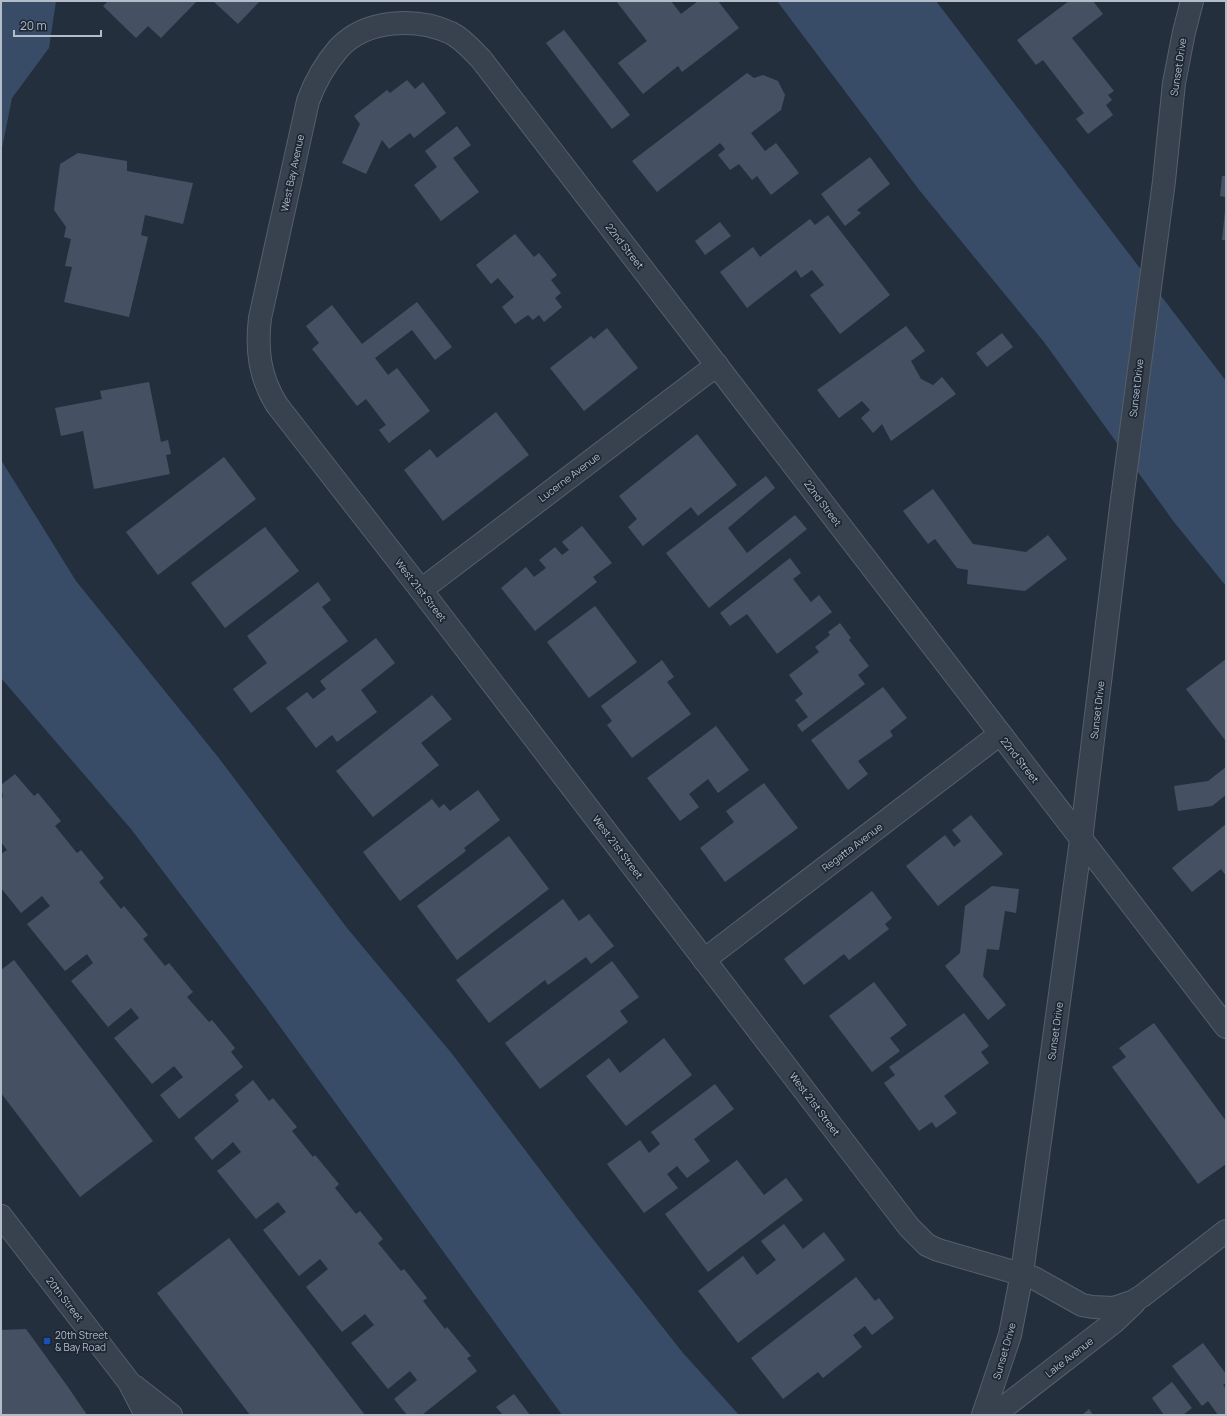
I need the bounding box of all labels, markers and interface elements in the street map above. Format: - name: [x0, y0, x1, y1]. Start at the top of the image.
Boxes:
- scale bar: [14, 12, 101, 38]
- text: 20 m: [20, 17, 47, 34]
- street label: Sunset Drive: [1167, 37, 1190, 97]
- street label: West Bay Avenue: [277, 133, 307, 213]
- street label: 22nd Street: [603, 220, 647, 272]
- street label: Sunset Drive: [1125, 358, 1147, 418]
- street label: Lucerne Avenue: [535, 449, 603, 505]
- street label: 22nd Street: [801, 477, 845, 529]
- street label: West 21st Street: [392, 556, 450, 624]
- street label: Sunset Drive: [1086, 680, 1108, 740]
- street label: 22nd Street: [998, 734, 1042, 786]
- street label: West 21st Street: [590, 812, 646, 882]
- street label: Regatta Avenue: [819, 819, 885, 875]
- street label: Sunset Drive: [1044, 1001, 1066, 1061]
- street label: West 21st Street: [787, 1069, 843, 1139]
- street label: 20th Street: [43, 1274, 87, 1324]
- street label: Sunset Drive: [989, 1321, 1019, 1381]
- place label: 20th Street & Bay Road: [55, 1328, 108, 1354]
- street label: Lake Avenue: [1042, 1334, 1096, 1380]
- marker: 20th Street & Bay Road: [42, 1336, 52, 1346]

